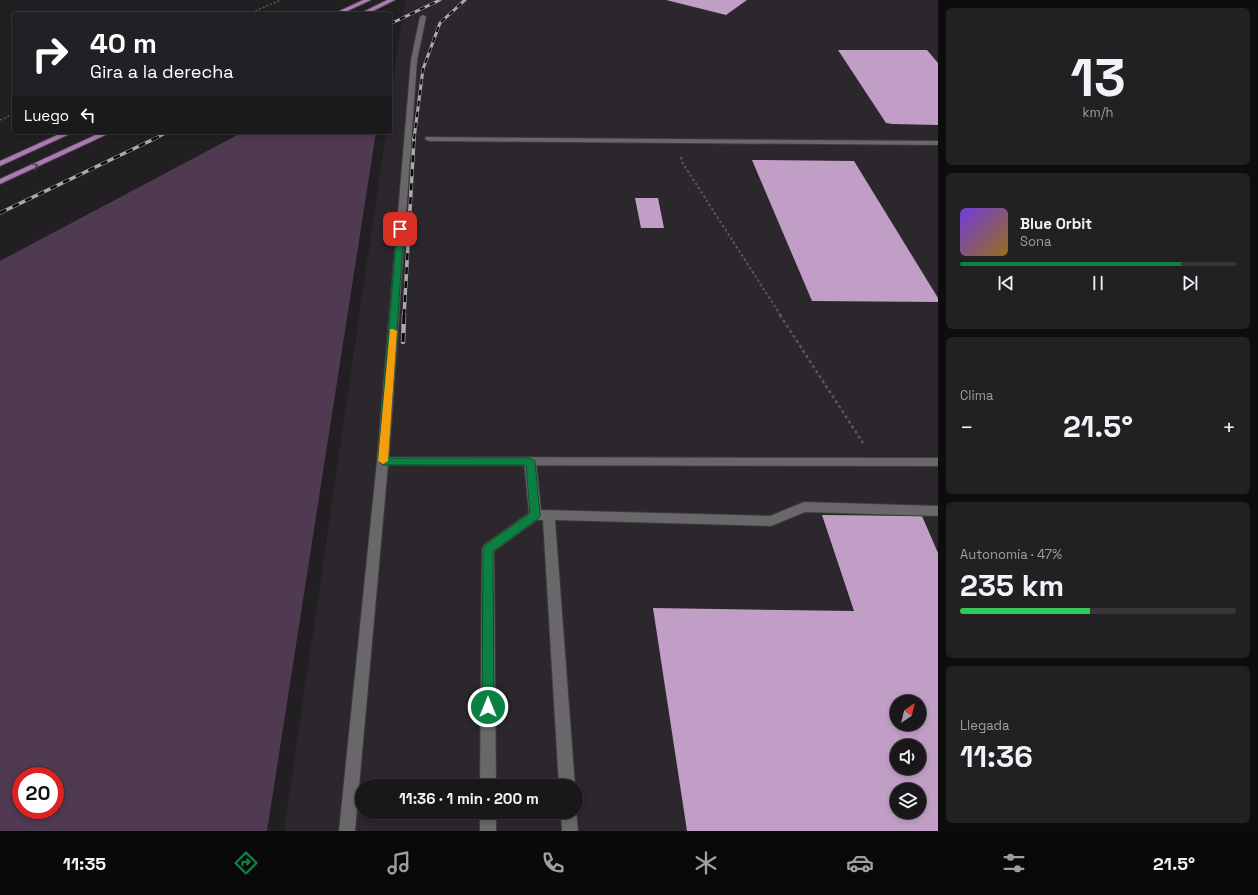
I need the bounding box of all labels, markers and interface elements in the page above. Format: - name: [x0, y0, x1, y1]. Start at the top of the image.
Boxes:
- text: 40 m: [90, 25, 157, 61]
- icon: right: [24, 28, 76, 80]
- text: 13: [1070, 45, 1126, 111]
- text: Gira a la derecha: [90, 60, 234, 83]
- icon: left: [77, 104, 99, 126]
- text: km/h: [1083, 104, 1113, 121]
- text: Luego: [24, 106, 69, 125]
- one-way arrow: [31, 163, 39, 171]
- pin: [383, 212, 417, 246]
- text: Blue Orbit: [1020, 214, 1092, 233]
- icon: arrive: [389, 218, 411, 240]
- text: Sona: [1020, 233, 1051, 250]
- icon: previous: [995, 272, 1017, 294]
- icon: pause: [1087, 272, 1109, 294]
- icon: next: [1179, 272, 1201, 294]
- text: Clima: [960, 387, 993, 404]
- text: 21.5°: [1063, 407, 1133, 446]
- text: −: [960, 413, 974, 441]
- text: +: [1222, 413, 1236, 441]
- text: Autonomía · 47%: [960, 546, 1062, 563]
- text: 235 km: [960, 566, 1064, 605]
- position arrow: [467, 686, 509, 728]
- north arrow: [890, 695, 926, 731]
- map controls: [890, 695, 926, 819]
- text: Llegada: [960, 717, 1009, 734]
- text: 11:36: [960, 737, 1033, 776]
- button: sound: [890, 739, 926, 775]
- speed limit sign: 20: [12, 767, 64, 819]
- button: layers: [890, 783, 926, 819]
- text: 11:36 · 1 min · 200 m: [399, 789, 539, 808]
- icon: directions: [232, 849, 260, 877]
- icon: music: [385, 849, 413, 877]
- icon: phone: [539, 849, 567, 877]
- icon: climate: [692, 849, 720, 877]
- icon: car: [846, 849, 874, 877]
- icon: filters: [1000, 849, 1028, 877]
- text: 11:35: [63, 852, 106, 875]
- text: 21.5°: [1153, 852, 1195, 875]

